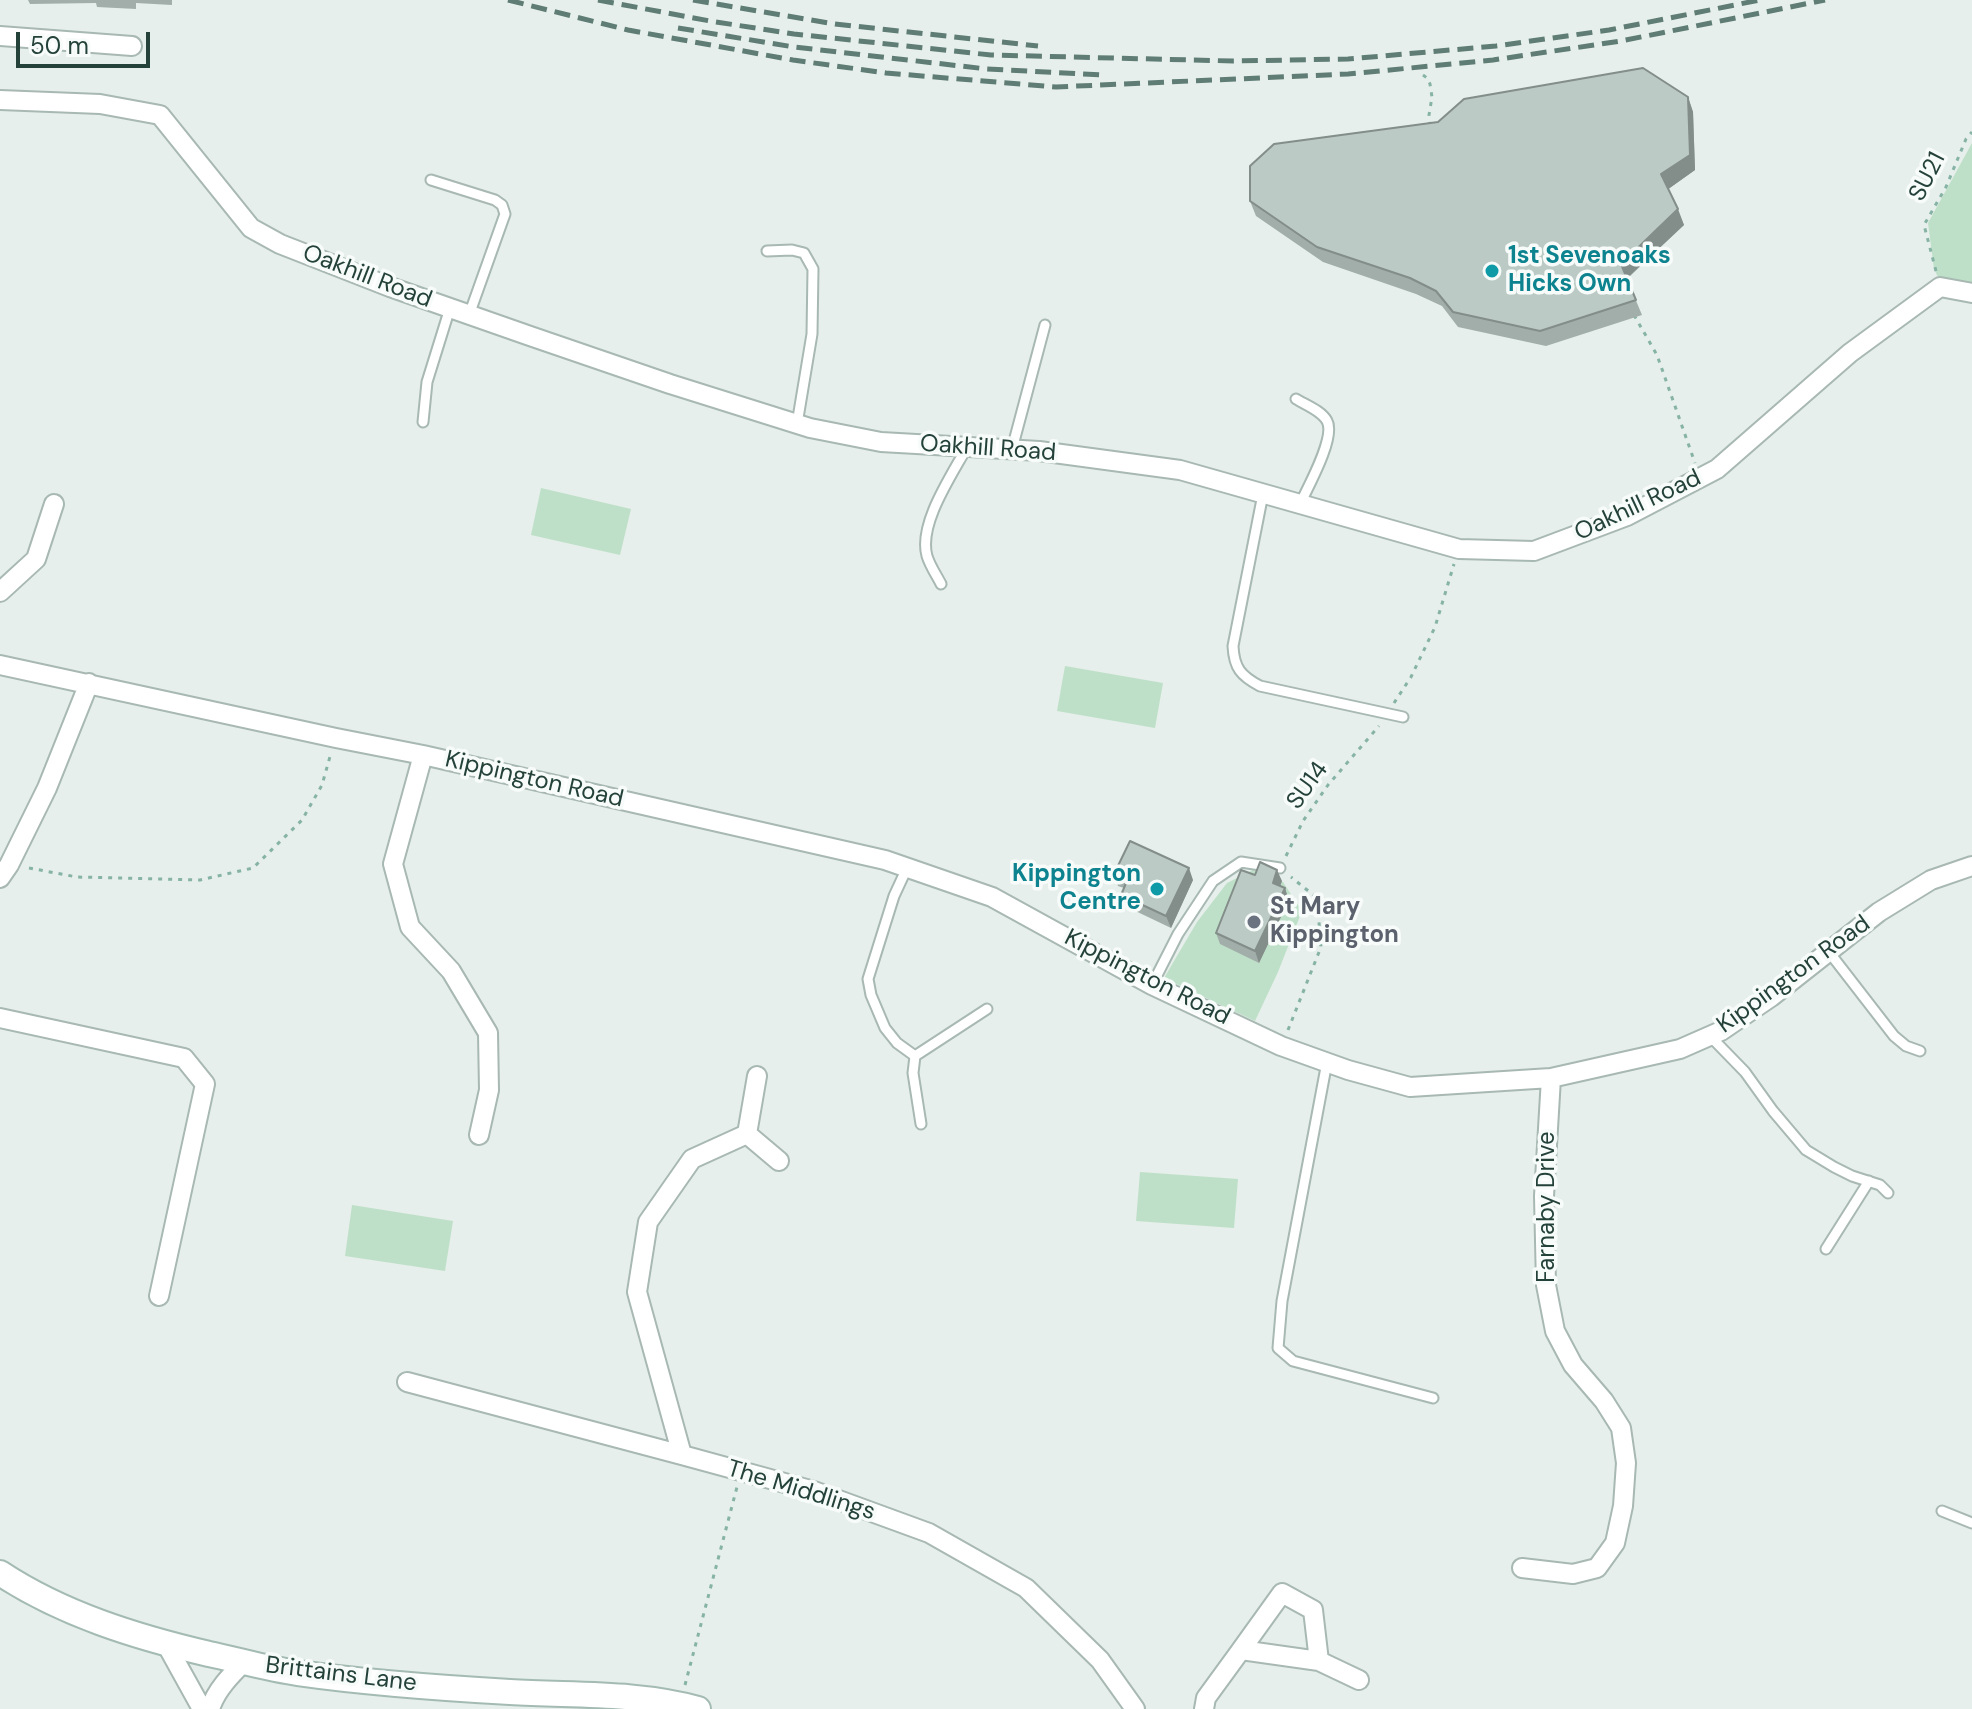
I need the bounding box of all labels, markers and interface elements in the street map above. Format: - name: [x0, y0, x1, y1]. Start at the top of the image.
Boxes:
- scale bar: [20, 16, 154, 66]
- text: 50 m: [30, 30, 89, 61]
- street label: SU21: [1904, 148, 1952, 206]
- street label: Oakhill Road: [298, 239, 436, 315]
- place label: 1st Sevenoaks Hicks Own: [1508, 243, 1671, 299]
- marker: 1st Sevenoaks Hicks Own: [1483, 262, 1501, 280]
- street label: Oakhill Road: [919, 430, 1057, 468]
- street label: Oakhill Road: [1570, 464, 1706, 548]
- street label: Kippington Road: [442, 745, 626, 815]
- street label: SU14: [1281, 757, 1335, 815]
- place label: Kippington Centre: [1012, 861, 1141, 917]
- marker: Kippington Centre: [1148, 880, 1166, 898]
- place label: St Mary Kippington: [1270, 894, 1399, 950]
- street label: Kippington Road: [1712, 910, 1876, 1040]
- marker: St Mary Kippington: [1245, 913, 1263, 931]
- street label: Kippington Road: [1059, 924, 1235, 1032]
- street label: Farnaby Drive: [1534, 1131, 1562, 1283]
- street label: The Middlings: [723, 1455, 879, 1527]
- street label: Brittains Lane: [264, 1651, 418, 1699]

